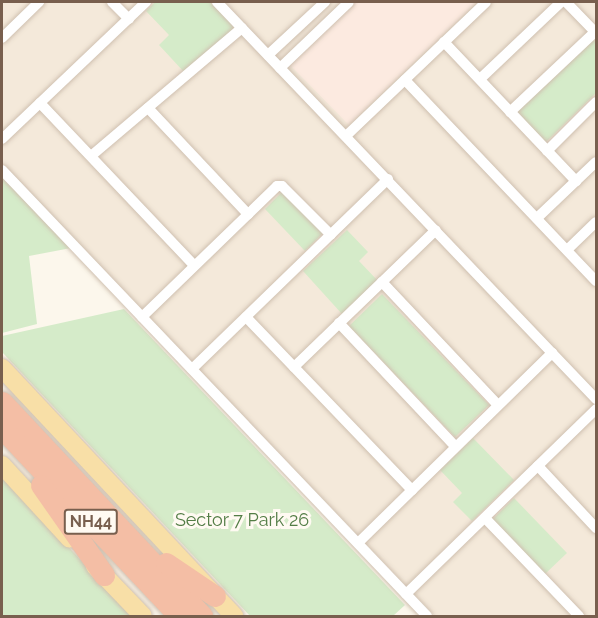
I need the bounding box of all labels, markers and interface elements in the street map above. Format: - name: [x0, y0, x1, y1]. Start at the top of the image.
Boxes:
- road number: NH44: [62, 509, 119, 535]
- park label: Sector 7 Park 26: [175, 509, 309, 531]

